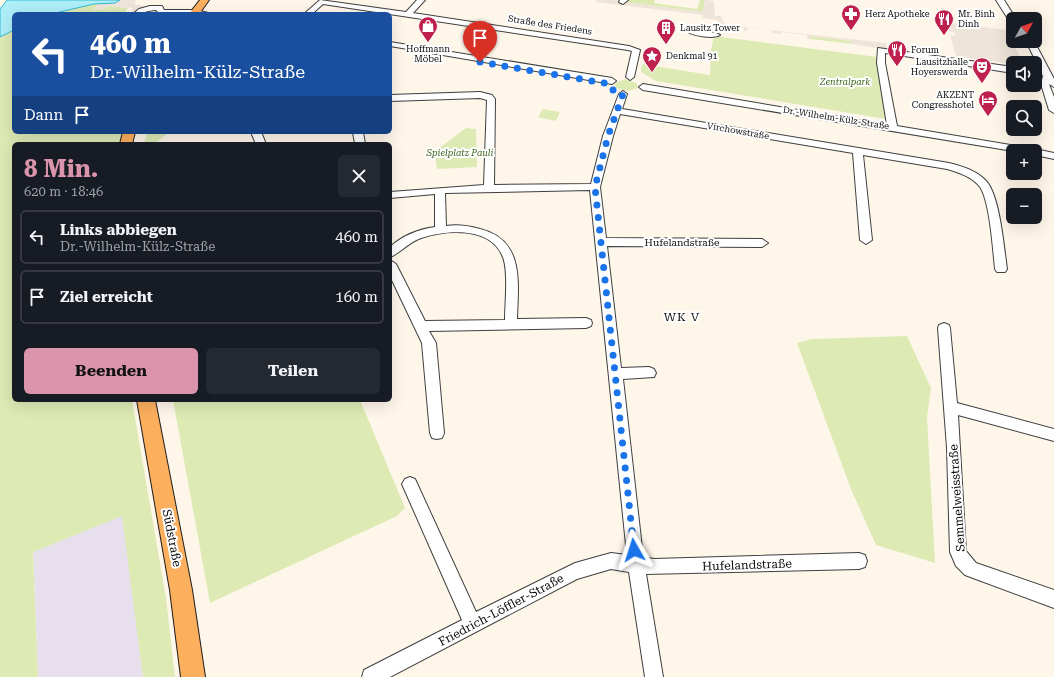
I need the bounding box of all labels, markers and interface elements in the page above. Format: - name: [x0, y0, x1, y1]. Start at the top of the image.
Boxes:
- pharmacy icon: Herz Apotheke: [840, 3, 862, 31]
- restaurant icon: Mr. Binh Dinh: [933, 8, 955, 36]
- place label: Herz Apotheke: [865, 9, 930, 19]
- place label: Mr. Binh Dinh: [958, 9, 995, 29]
- north arrow: [1006, 12, 1042, 48]
- map controls: [1006, 12, 1042, 224]
- street label: Straße des Friedens: [507, 13, 593, 37]
- shop icon: Hoffmann Möbel: [417, 15, 439, 43]
- building icon: Lausitz Tower: [655, 17, 677, 45]
- pin: [463, 21, 497, 62]
- place label: Lausitz Tower: [680, 23, 740, 33]
- text: 460 m: [90, 27, 171, 60]
- icon: arrive: [469, 27, 491, 49]
- icon: left: [24, 28, 76, 80]
- restaurant icon: Forum: [886, 39, 908, 67]
- place label: Hoffmann Möbel: [406, 44, 450, 64]
- place icon: Denkmal 91: [641, 45, 663, 73]
- place label: Forum: [911, 45, 939, 55]
- place label: Denkmal 91: [666, 51, 718, 61]
- theatre icon: Lausitzhalle Hoyerswerda: [971, 56, 993, 84]
- button: sound: [1006, 56, 1042, 92]
- place label: Lausitzhalle Hoyerswerda: [911, 57, 968, 77]
- text: Dr.-Wilhelm-Külz-Straße: [90, 61, 305, 82]
- park label: Zentralpark: [819, 77, 870, 87]
- hotel icon: AKZENT Congresshotel: [977, 89, 999, 117]
- place label: AKZENT Congresshotel: [912, 90, 974, 110]
- button: search: [1006, 100, 1042, 136]
- icon: arrive: [71, 104, 93, 126]
- street label: Dr.-Wilhelm-Külz-Straße: [782, 105, 890, 131]
- text: Dann: [24, 106, 63, 124]
- street label: Virchowstraße: [706, 121, 770, 141]
- button: +: [1006, 144, 1042, 180]
- park label: Spielplatz Pauli: [426, 148, 494, 158]
- text: 8 Min.: [24, 155, 98, 183]
- button: close: [338, 155, 380, 197]
- text: 620 m · 18:46: [24, 184, 103, 199]
- button: −: [1006, 188, 1042, 224]
- text: Links abbiegen: [60, 221, 177, 239]
- icon: left: [26, 226, 48, 248]
- text: 460 m: [335, 228, 378, 246]
- street label: Hufelandstraße: [645, 237, 720, 248]
- text: Dr.-Wilhelm-Külz-Straße: [60, 239, 215, 254]
- icon: arrive: [26, 286, 48, 308]
- text: Ziel erreicht: [60, 288, 153, 306]
- text: 160 m: [335, 288, 378, 306]
- district label: WK V: [664, 310, 700, 324]
- button: Beenden: [24, 348, 198, 394]
- button: Teilen: [206, 348, 380, 394]
- street label: Semmelweisstraße: [946, 443, 968, 552]
- street label: Südstraße: [160, 508, 185, 568]
- position arrow: [613, 529, 655, 571]
- street label: Hufelandstraße: [702, 556, 792, 574]
- street label: Friedrich-Löffler-Straße: [436, 571, 566, 649]

